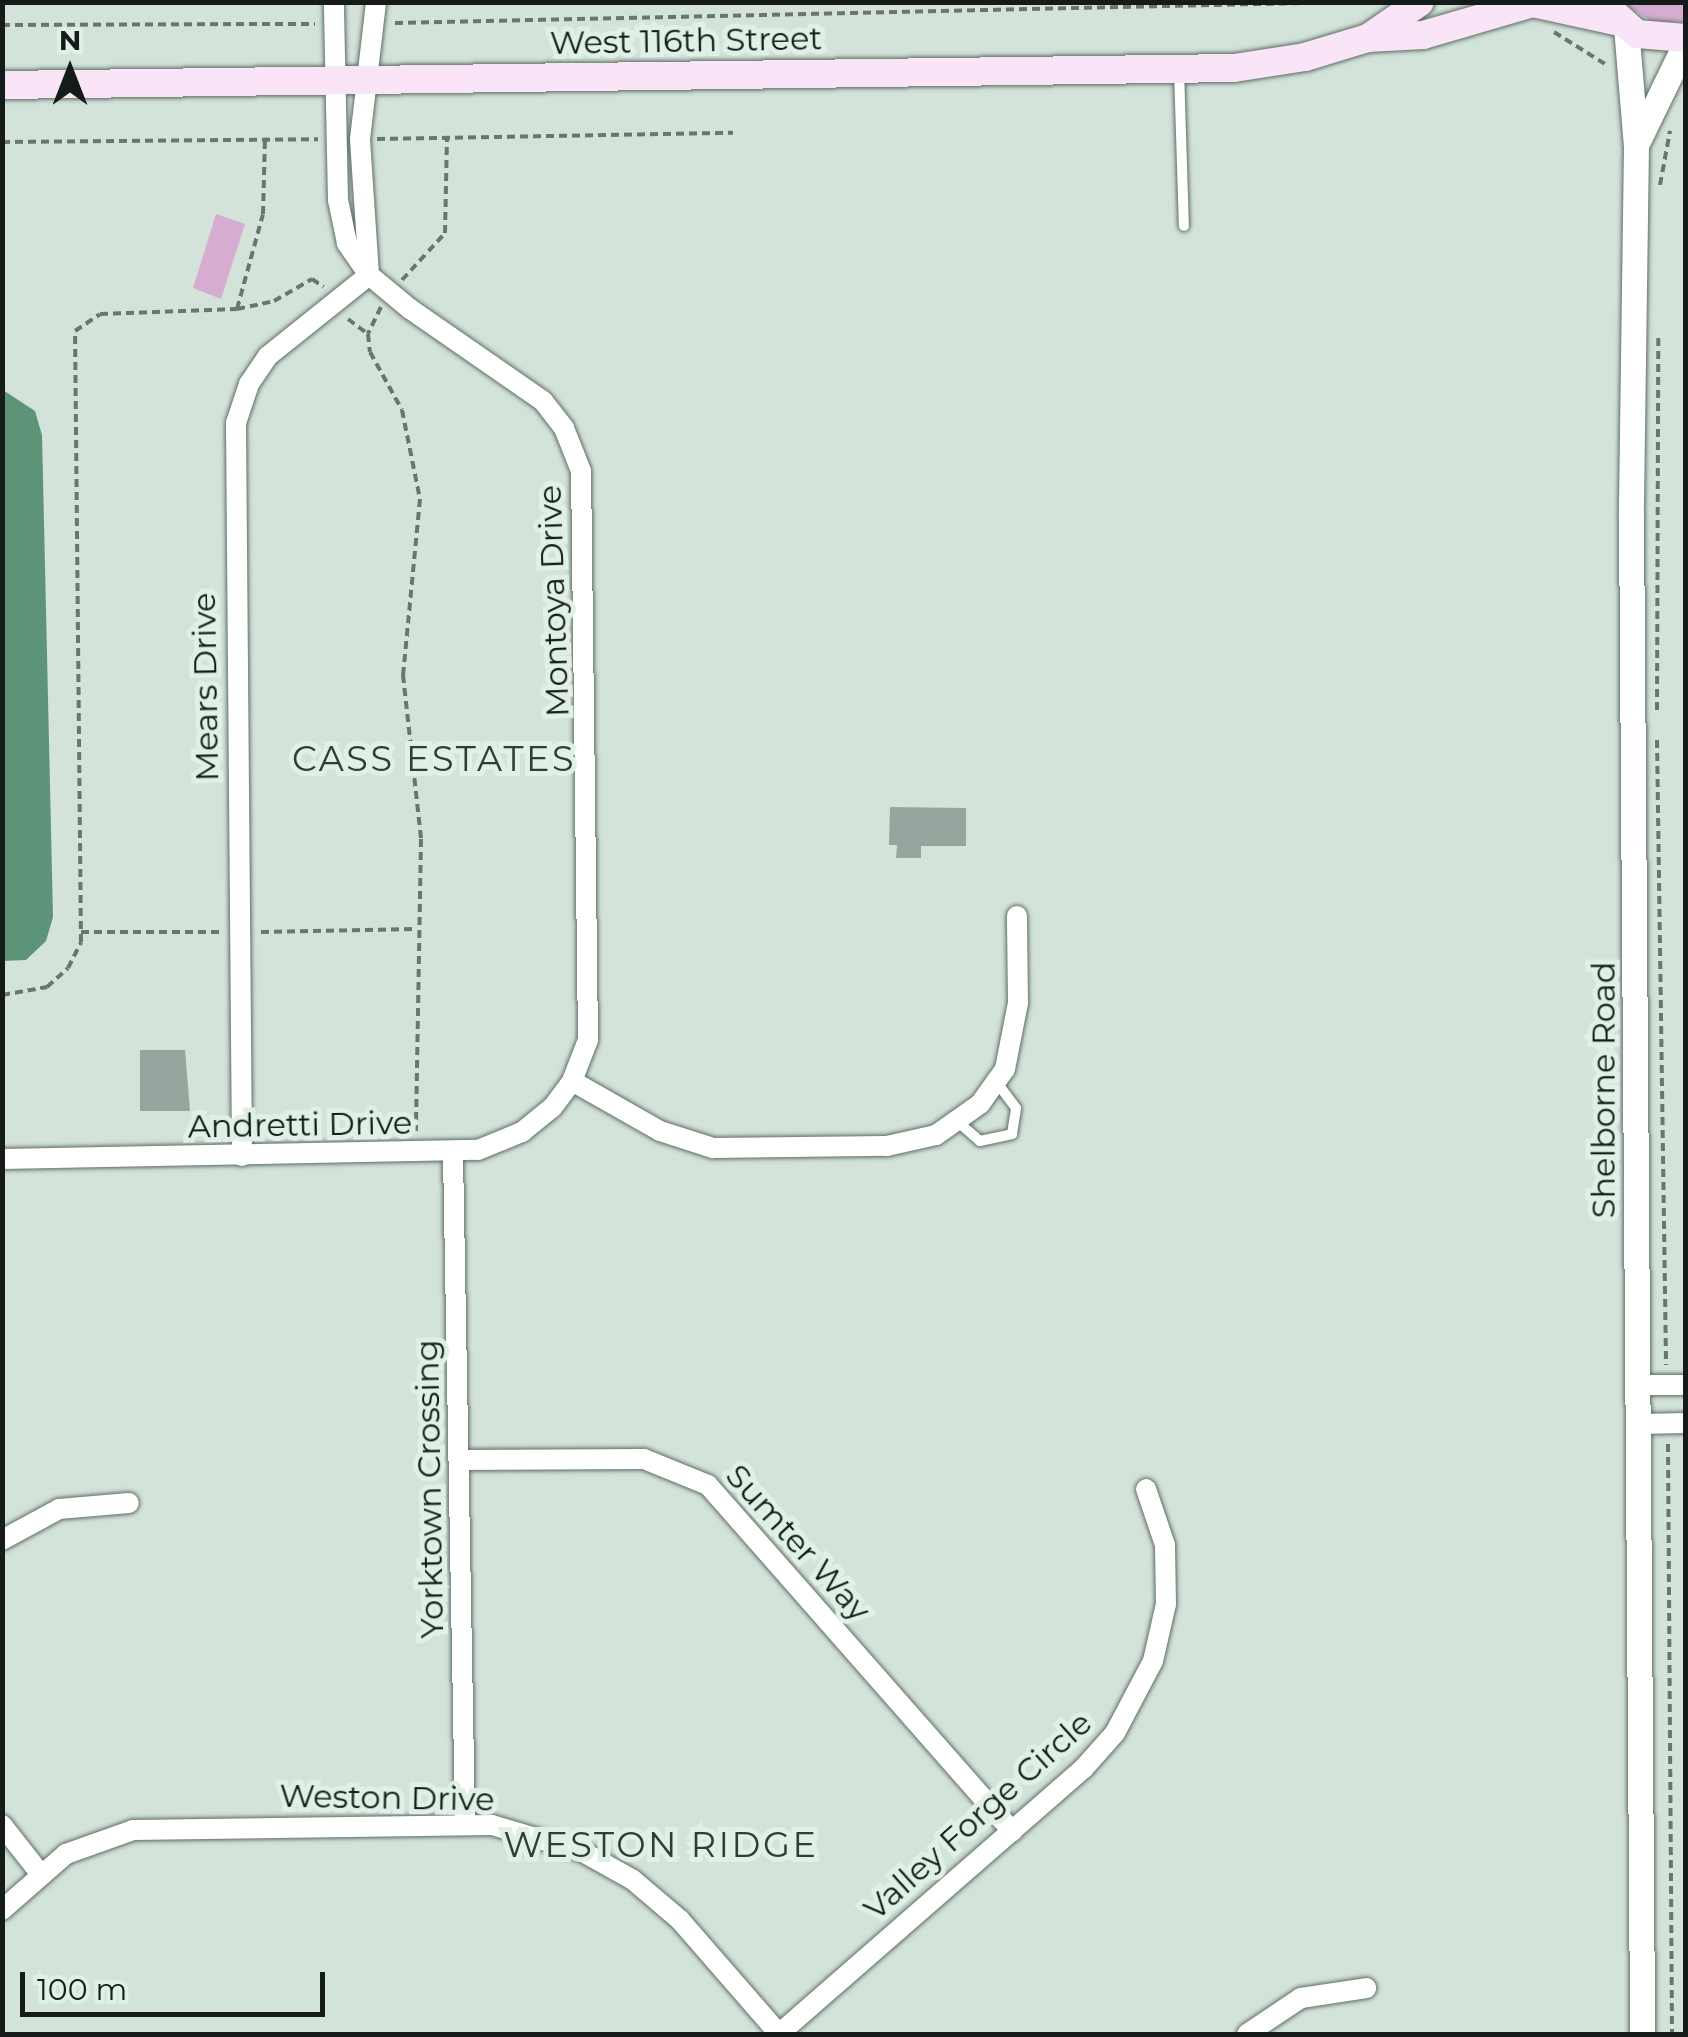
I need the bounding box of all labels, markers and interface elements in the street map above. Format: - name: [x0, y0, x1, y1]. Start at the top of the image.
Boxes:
- street label: West 116th Street: [549, 19, 823, 63]
- north arrow: [20, 20, 120, 120]
- text: N: [59, 23, 81, 57]
- street label: Montoya Drive: [531, 484, 577, 718]
- street label: Mears Drive: [185, 592, 227, 782]
- district label: CASS ESTATES: [292, 738, 576, 780]
- street label: Shelborne Road: [1585, 962, 1623, 1218]
- street label: Andretti Drive: [187, 1104, 413, 1146]
- street label: Yorktown Crossing: [408, 1339, 452, 1639]
- street label: Sumter Way: [718, 1457, 878, 1629]
- street label: Valley Forge Circle: [856, 1704, 1100, 1928]
- street label: Weston Drive: [279, 1777, 495, 1819]
- district label: WESTON RIDGE: [504, 1824, 818, 1866]
- scale bar: [25, 1952, 330, 2014]
- text: 100 m: [37, 1971, 127, 2008]

